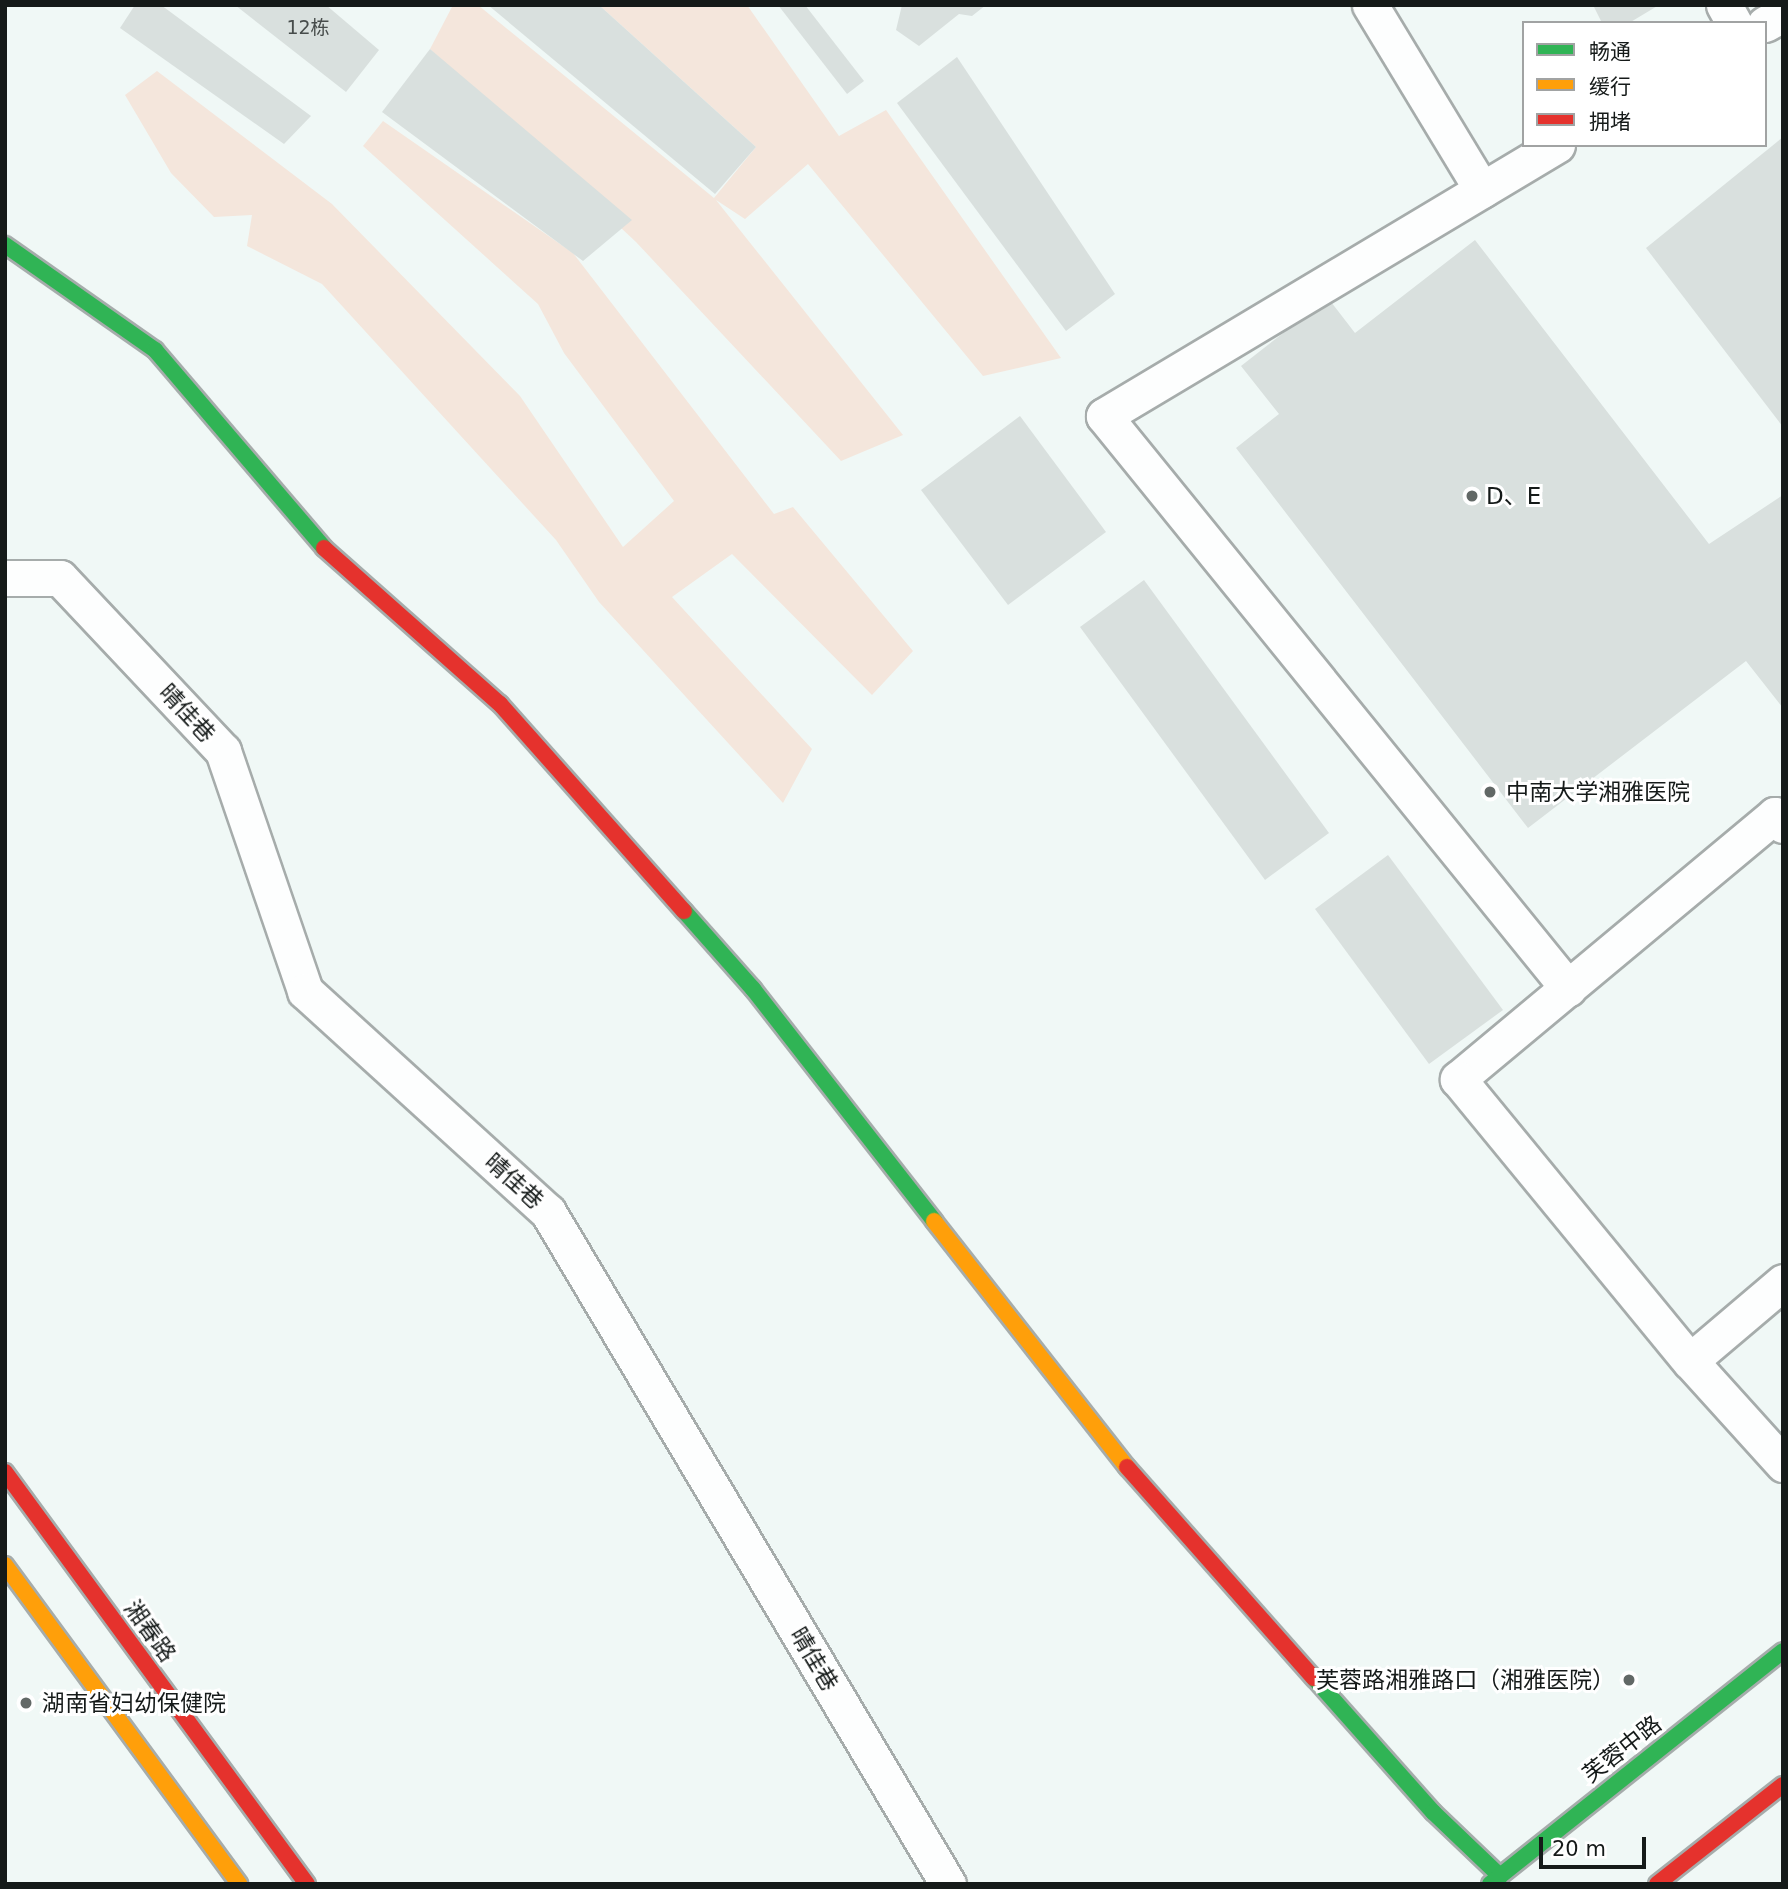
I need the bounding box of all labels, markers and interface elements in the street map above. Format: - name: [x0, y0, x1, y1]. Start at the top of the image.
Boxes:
- house number: 12栋: [286, 17, 330, 39]
- legend: [1522, 21, 1767, 147]
- text: 畅通: [1589, 40, 1631, 64]
- text: 缓行: [1589, 75, 1631, 99]
- text: 拥堵: [1589, 110, 1631, 134]
- place label: D、E: [1486, 482, 1541, 510]
- marker: D、E: [1464, 488, 1480, 504]
- street label: 晴佳巷: [153, 678, 221, 748]
- place label: 中南大学湘雅医院: [1506, 778, 1690, 806]
- marker: 中南大学湘雅医院: [1480, 782, 1500, 802]
- street label: 晴佳巷: [479, 1148, 549, 1214]
- street label: 湘春路: [119, 1595, 181, 1667]
- street label: 晴佳巷: [784, 1622, 844, 1696]
- place label: 芙蓉路湘雅路口（湘雅医院）: [1316, 1666, 1615, 1694]
- marker: 芙蓉路湘雅路口（湘雅医院）: [1621, 1672, 1637, 1688]
- place label: 湖南省妇幼保健院: [42, 1689, 226, 1717]
- marker: 湖南省妇幼保健院: [16, 1693, 36, 1713]
- street label: 芙蓉中路: [1577, 1710, 1667, 1788]
- scale bar: [1543, 1822, 1650, 1866]
- text: 20 m: [1552, 1837, 1606, 1861]

